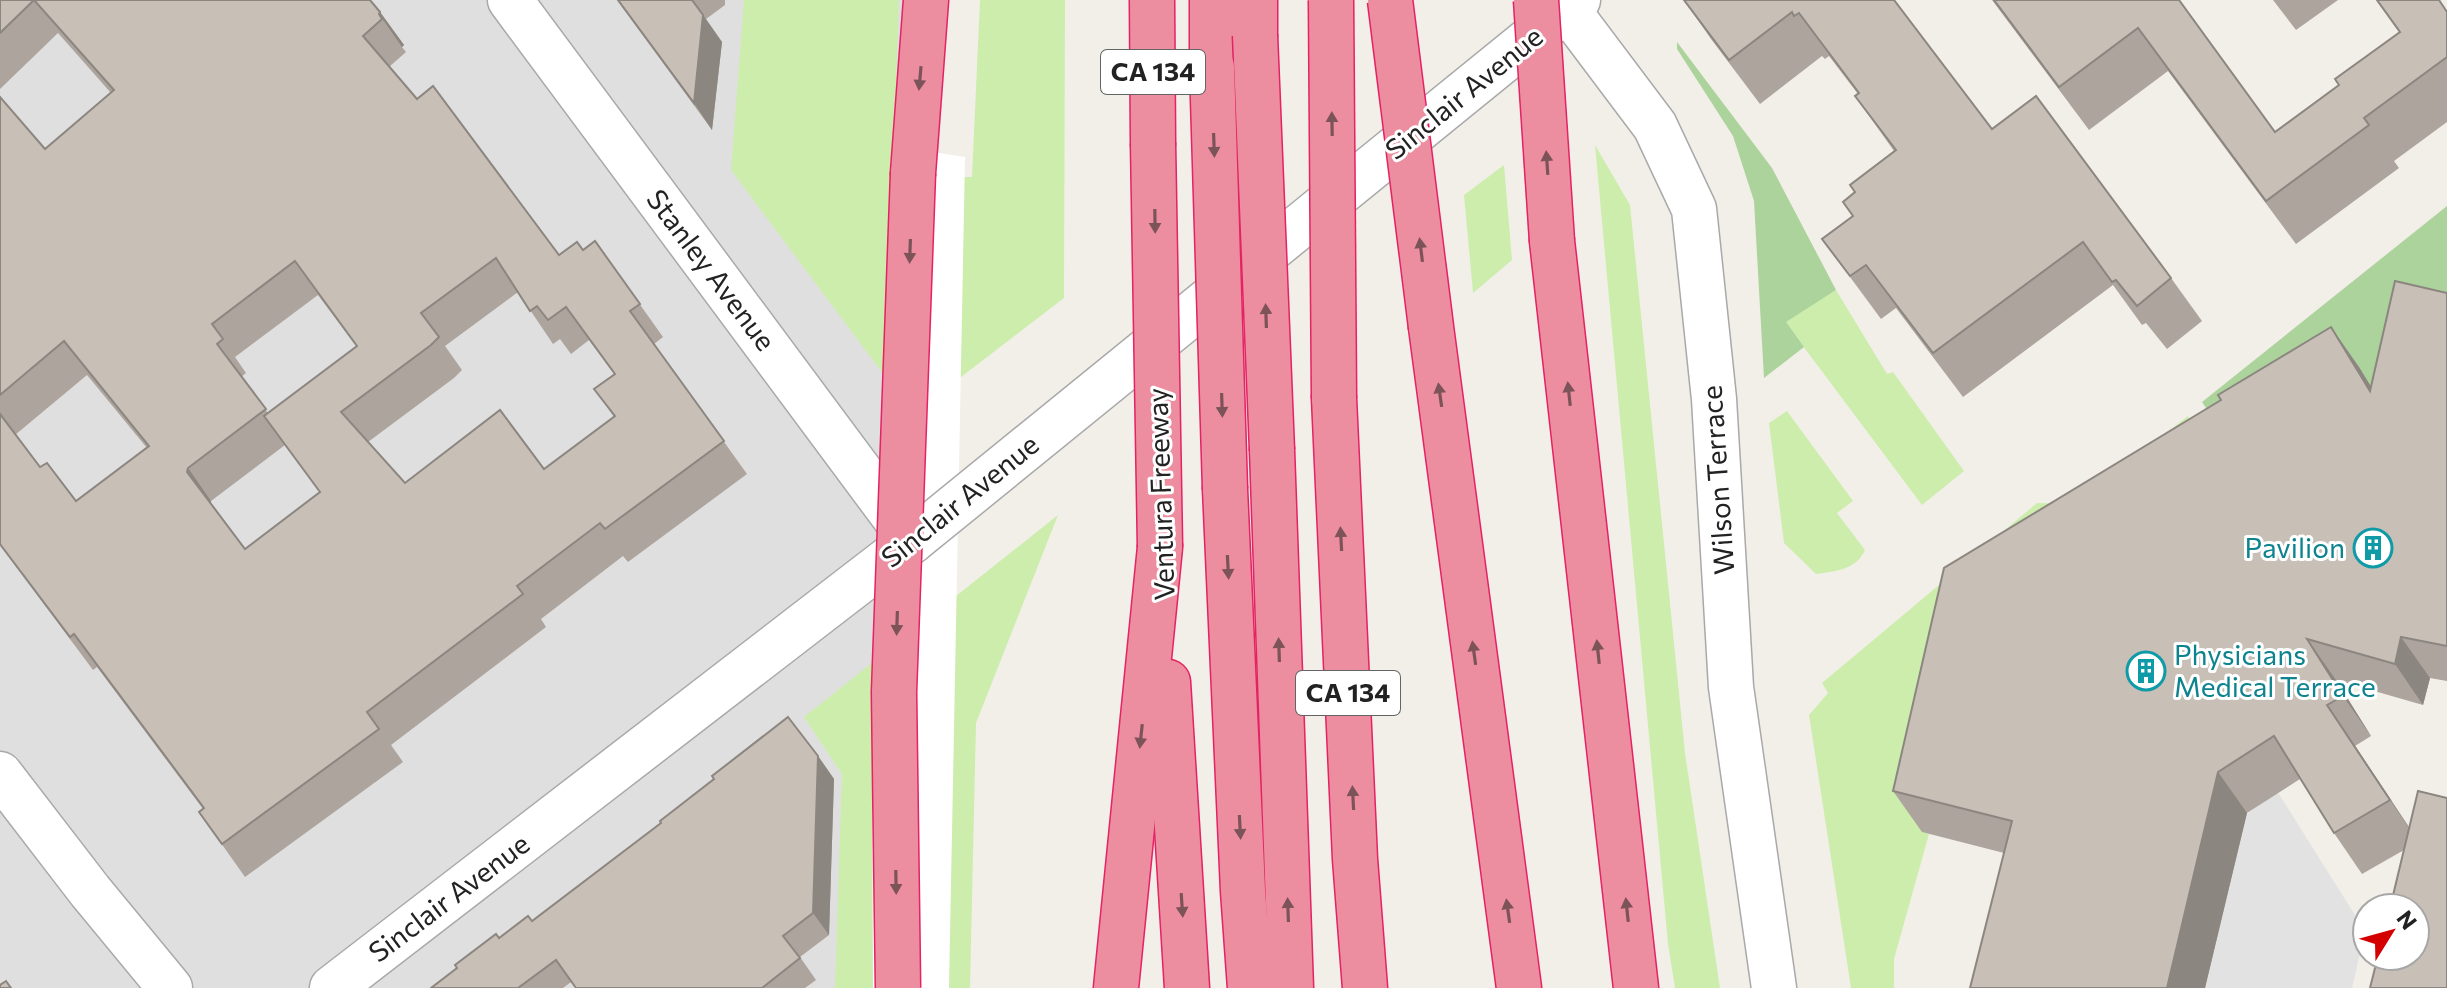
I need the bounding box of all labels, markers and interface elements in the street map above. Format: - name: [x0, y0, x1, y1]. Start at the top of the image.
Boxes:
- street label: Sinclair Avenue: [1378, 18, 1549, 166]
- road number: CA 134: [1101, 50, 1205, 94]
- one-way arrow: [913, 66, 926, 91]
- one-way arrow: [1326, 111, 1338, 136]
- one-way arrow: [1208, 133, 1221, 158]
- one-way arrow: [1540, 150, 1553, 175]
- street label: Stanley Avenue: [640, 182, 783, 357]
- one-way arrow: [1148, 209, 1161, 234]
- one-way arrow: [1414, 237, 1427, 262]
- one-way arrow: [903, 239, 916, 264]
- one-way arrow: [1260, 303, 1273, 328]
- one-way arrow: [1563, 381, 1576, 406]
- one-way arrow: [1433, 382, 1446, 407]
- street label: Wilson Terrace: [1693, 384, 1741, 576]
- street label: Ventura Freeway: [1139, 387, 1181, 601]
- one-way arrow: [1216, 393, 1229, 418]
- street label: Sinclair Avenue: [874, 426, 1045, 574]
- one-way arrow: [1334, 526, 1347, 551]
- building icon: Pavilion: [2352, 527, 2394, 569]
- place label: Pavilion: [2244, 530, 2345, 564]
- one-way arrow: [1222, 555, 1235, 580]
- one-way arrow: [890, 611, 903, 636]
- one-way arrow: [1272, 637, 1285, 662]
- place label: Physicians Medical Terrace: [2174, 637, 2376, 703]
- one-way arrow: [1592, 639, 1605, 664]
- one-way arrow: [1467, 640, 1480, 665]
- building icon: Physicians Medical Terrace: [2125, 650, 2167, 692]
- road number: CA 134: [1296, 671, 1400, 715]
- one-way arrow: [1135, 724, 1148, 749]
- one-way arrow: [1346, 785, 1359, 810]
- one-way arrow: [1234, 815, 1247, 840]
- street label: Sinclair Avenue: [361, 826, 535, 969]
- one-way arrow: [890, 870, 903, 895]
- north arrow: [2351, 892, 2431, 972]
- one-way arrow: [1176, 893, 1189, 918]
- one-way arrow: [1282, 897, 1295, 922]
- one-way arrow: [1502, 898, 1515, 923]
- one-way arrow: [1620, 898, 1633, 923]
- text: N: [2392, 905, 2423, 934]

